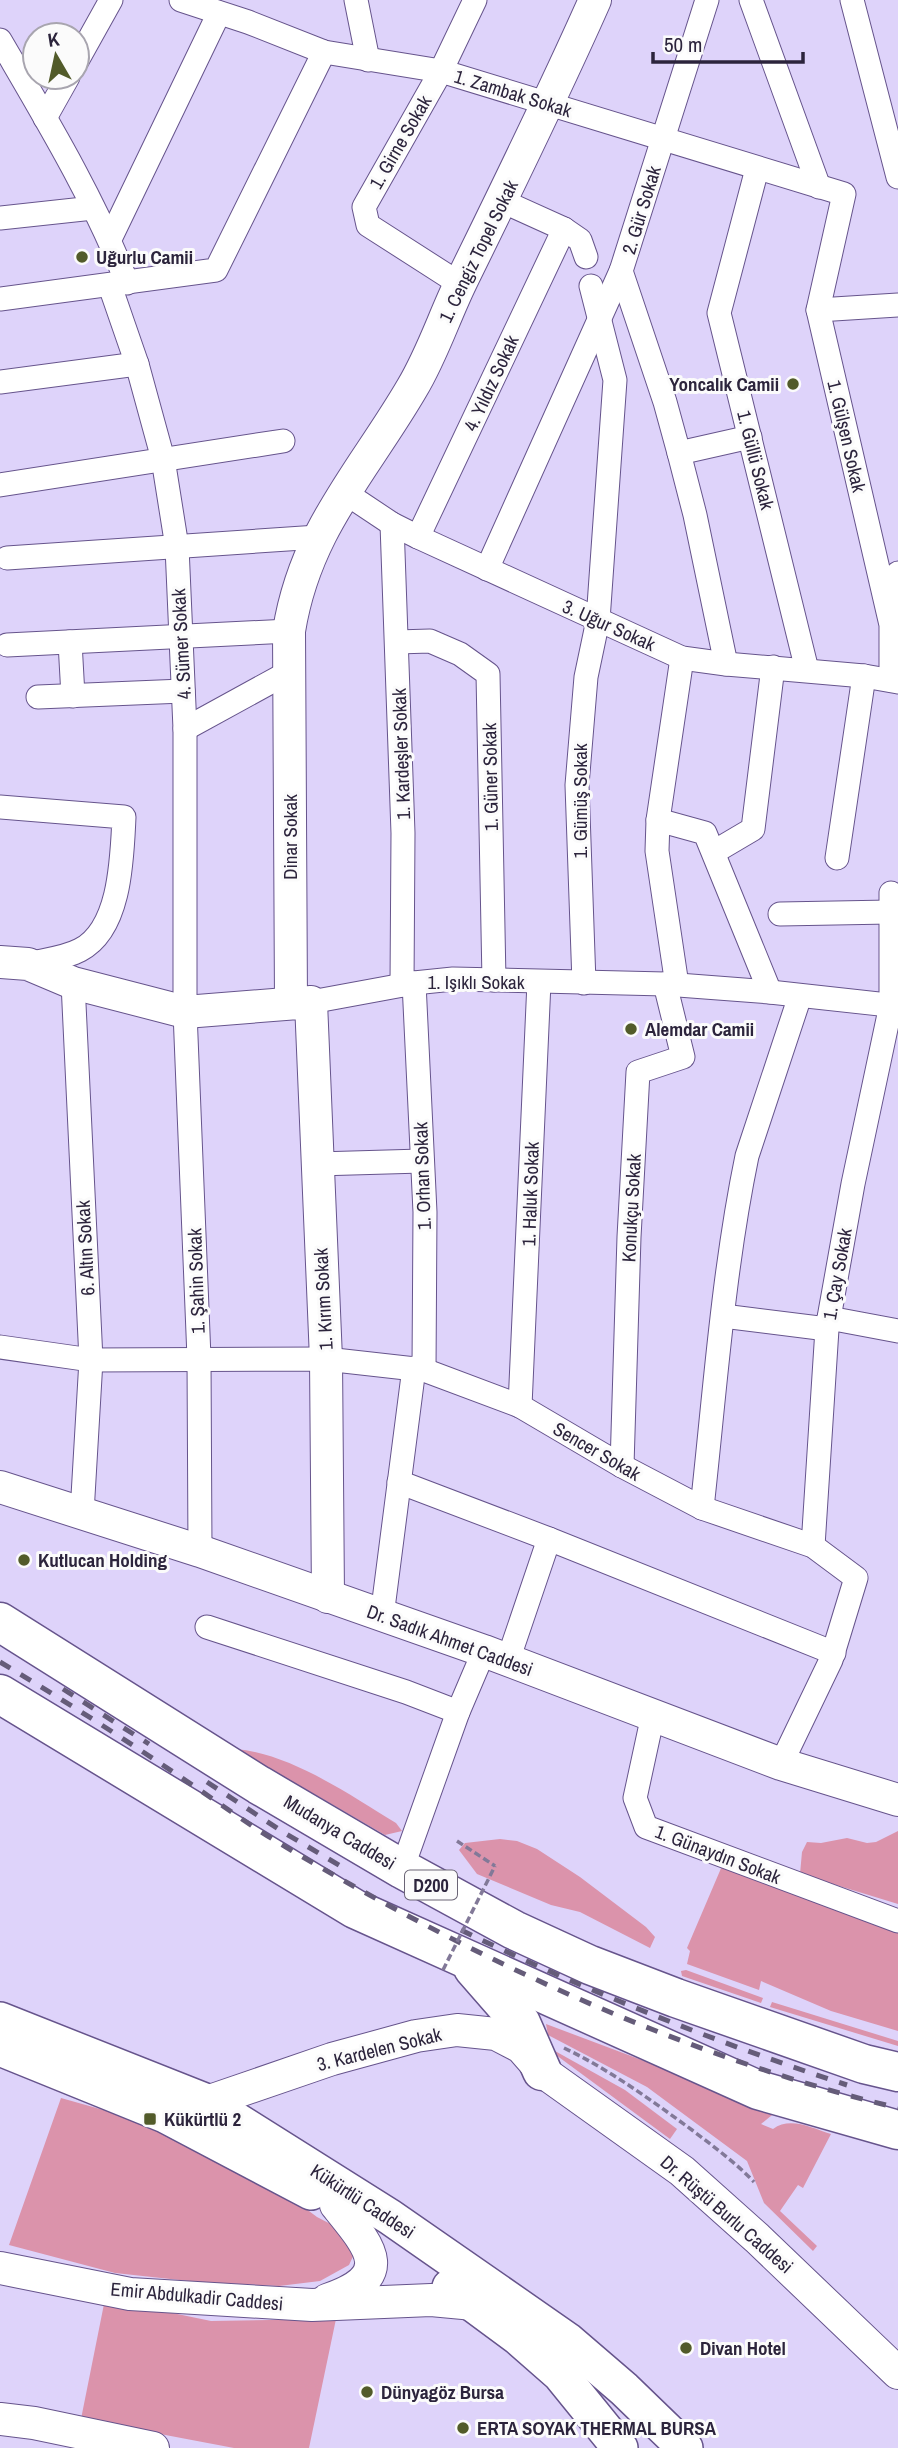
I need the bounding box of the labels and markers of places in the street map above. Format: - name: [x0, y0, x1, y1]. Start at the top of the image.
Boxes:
- place label: Uğurlu Camii: [96, 244, 193, 270]
- marker: Uğurlu Camii: [74, 249, 90, 265]
- place label: Yoncalık Camii: [669, 371, 779, 397]
- marker: Yoncalık Camii: [785, 376, 801, 392]
- place label: Alemdar Camii: [645, 1016, 754, 1042]
- marker: Alemdar Camii: [623, 1021, 639, 1037]
- place label: Kutlucan Holding: [38, 1547, 167, 1573]
- marker: Kutlucan Holding: [16, 1552, 32, 1568]
- place label: Kükürtlü 2: [164, 2106, 241, 2132]
- marker: Kükürtlü 2: [142, 2111, 158, 2127]
- place label: Divan Hotel: [700, 2335, 786, 2361]
- marker: Divan Hotel: [678, 2340, 694, 2356]
- place label: Dünyagöz Bursa: [381, 2379, 504, 2405]
- marker: Dünyagöz Bursa: [359, 2384, 375, 2400]
- place label: ERTA SOYAK THERMAL BURSA: [477, 2415, 717, 2441]
- marker: ERTA SOYAK THERMAL BURSA: [455, 2420, 471, 2436]

